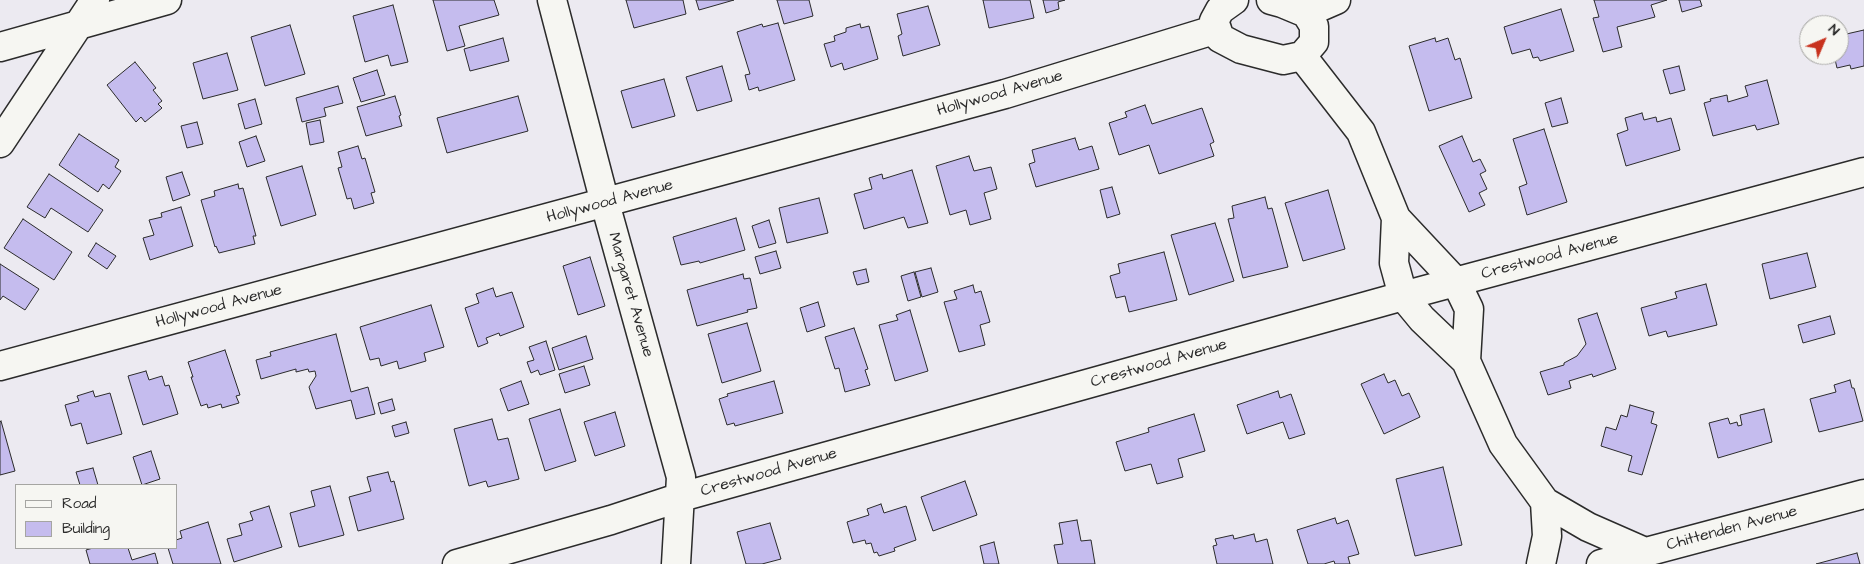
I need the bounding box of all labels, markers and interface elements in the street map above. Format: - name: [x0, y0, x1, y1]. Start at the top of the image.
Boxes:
- north arrow: [1799, 15, 1849, 65]
- text: N: [1824, 20, 1844, 40]
- street label: Hollywood Avenue: [935, 67, 1065, 121]
- street label: Hollywood Avenue: [545, 176, 675, 228]
- street label: Margaret Avenue: [603, 230, 657, 360]
- street label: Crestwood Avenue: [1479, 230, 1621, 284]
- street label: Hollywood Avenue: [154, 281, 284, 333]
- street label: Crestwood Avenue: [1089, 335, 1229, 393]
- street label: Crestwood Avenue: [699, 444, 839, 502]
- legend: [15, 484, 178, 549]
- text: Road: [62, 493, 96, 514]
- street label: Chittenden Avenue: [1665, 502, 1799, 556]
- text: Building: [62, 518, 110, 539]

